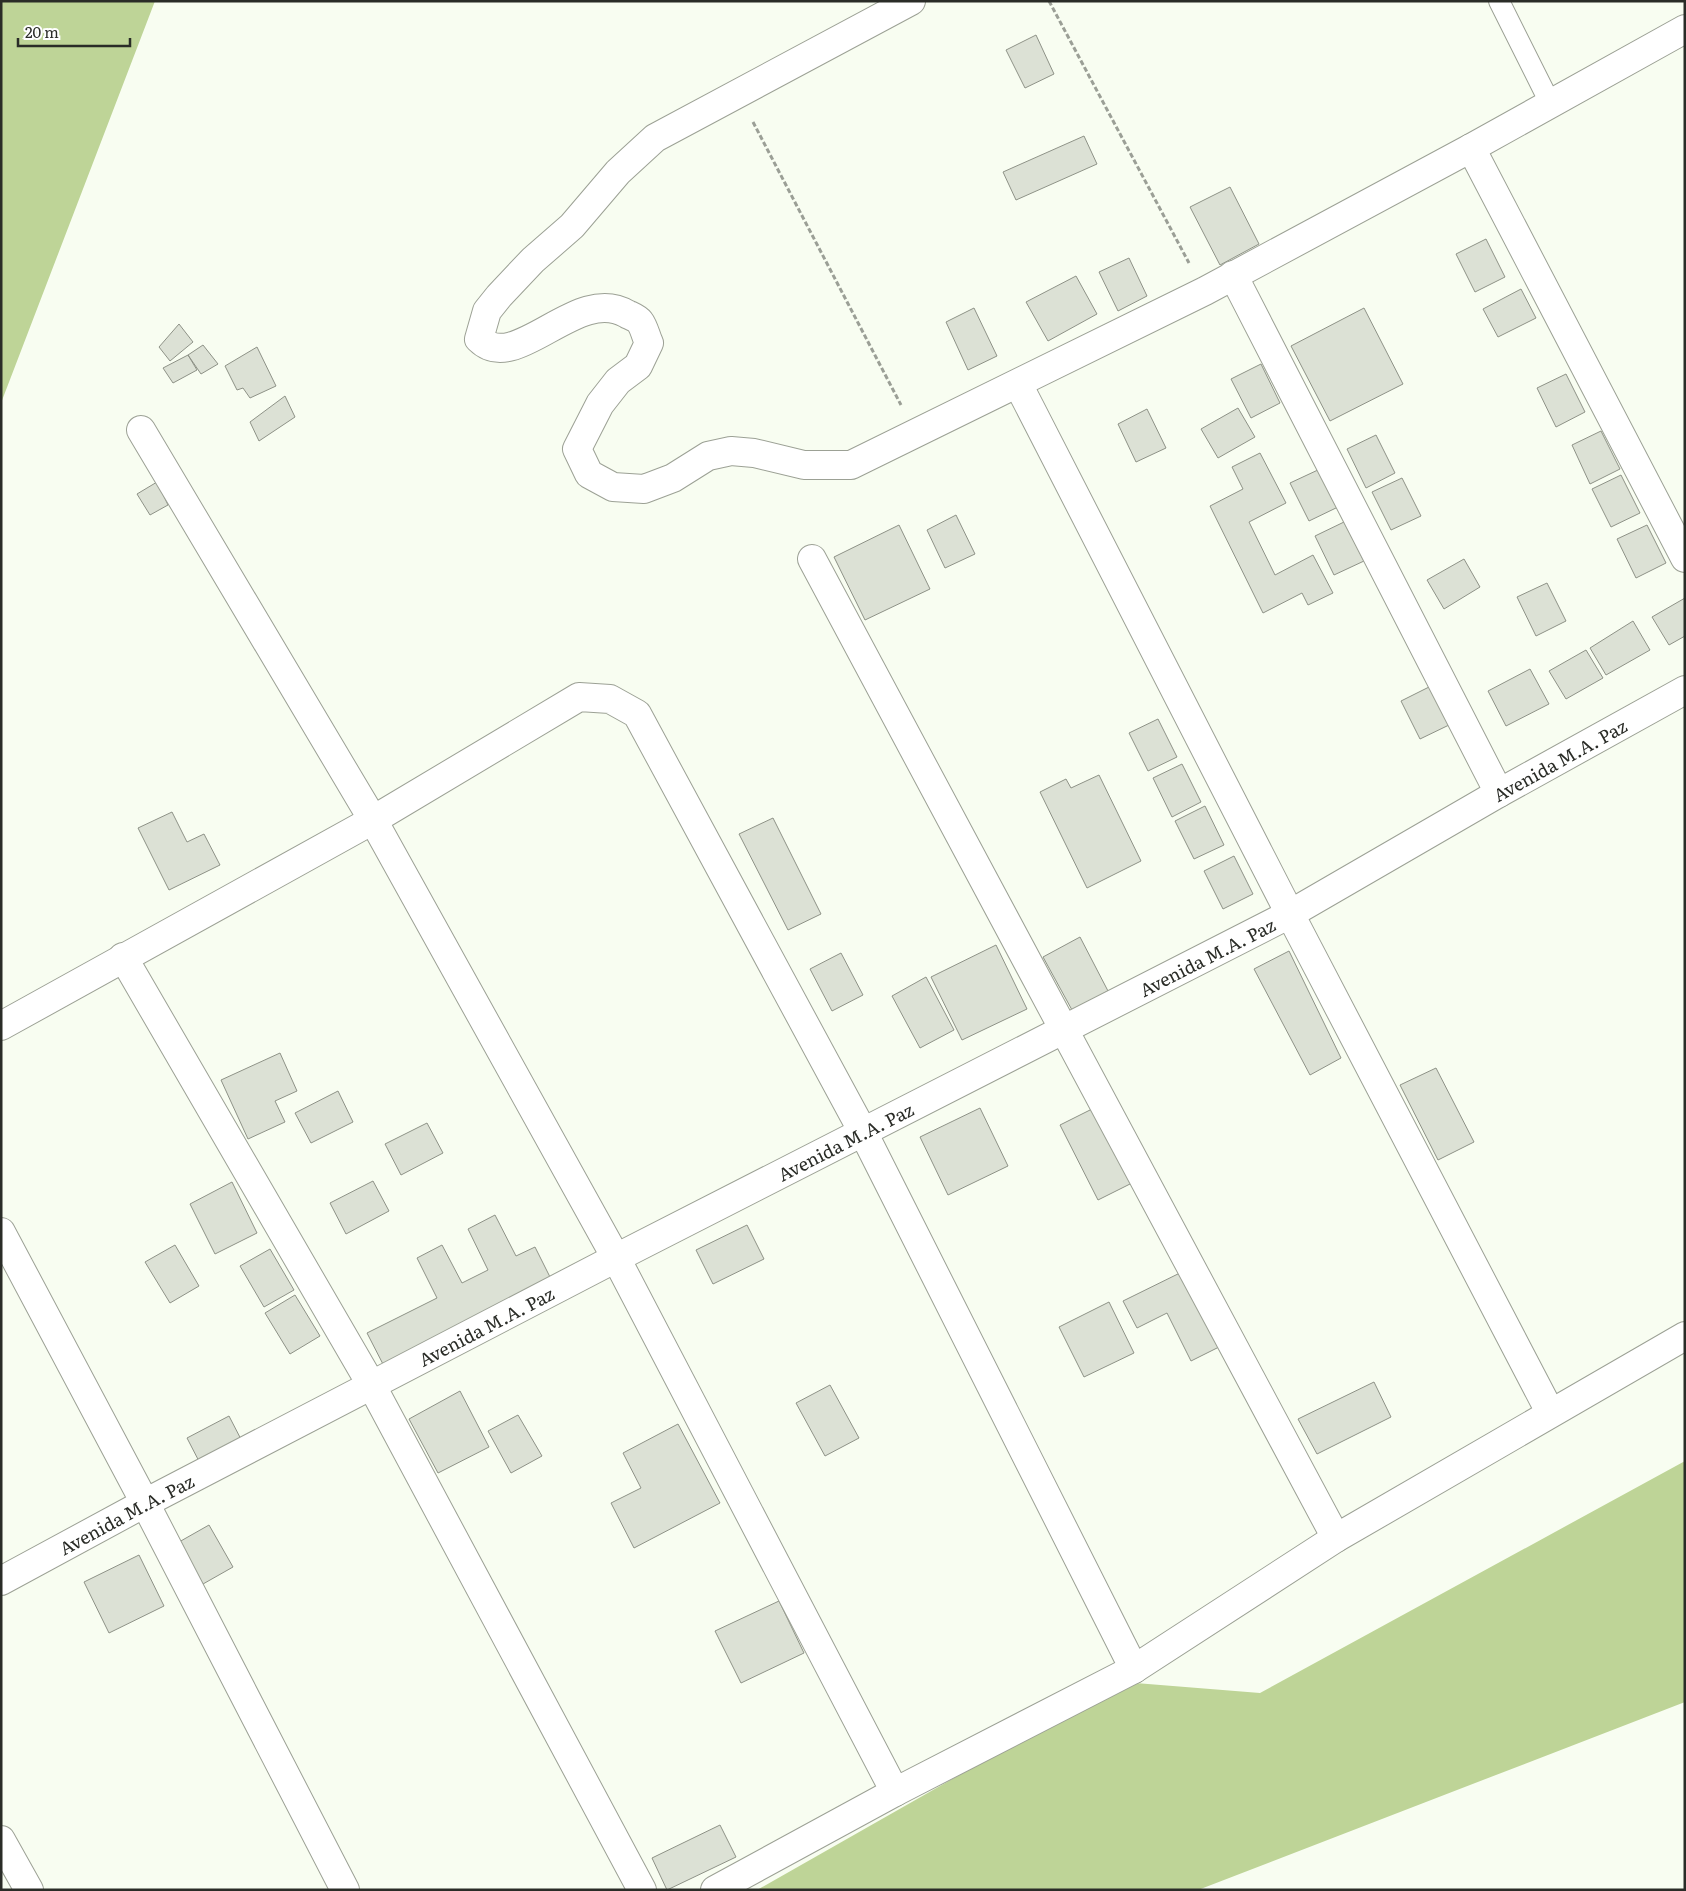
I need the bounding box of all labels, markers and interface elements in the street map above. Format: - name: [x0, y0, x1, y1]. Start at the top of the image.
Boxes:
- scale bar: [18, 15, 130, 47]
- text: 20 m: [25, 20, 59, 43]
- street label: Avenida M.A. Paz: [1488, 711, 1632, 808]
- street label: Avenida M.A. Paz: [1134, 910, 1280, 1002]
- street label: Avenida M.A. Paz: [772, 1095, 918, 1187]
- street label: Avenida M.A. Paz: [413, 1279, 559, 1372]
- street label: Avenida M.A. Paz: [54, 1466, 198, 1561]

